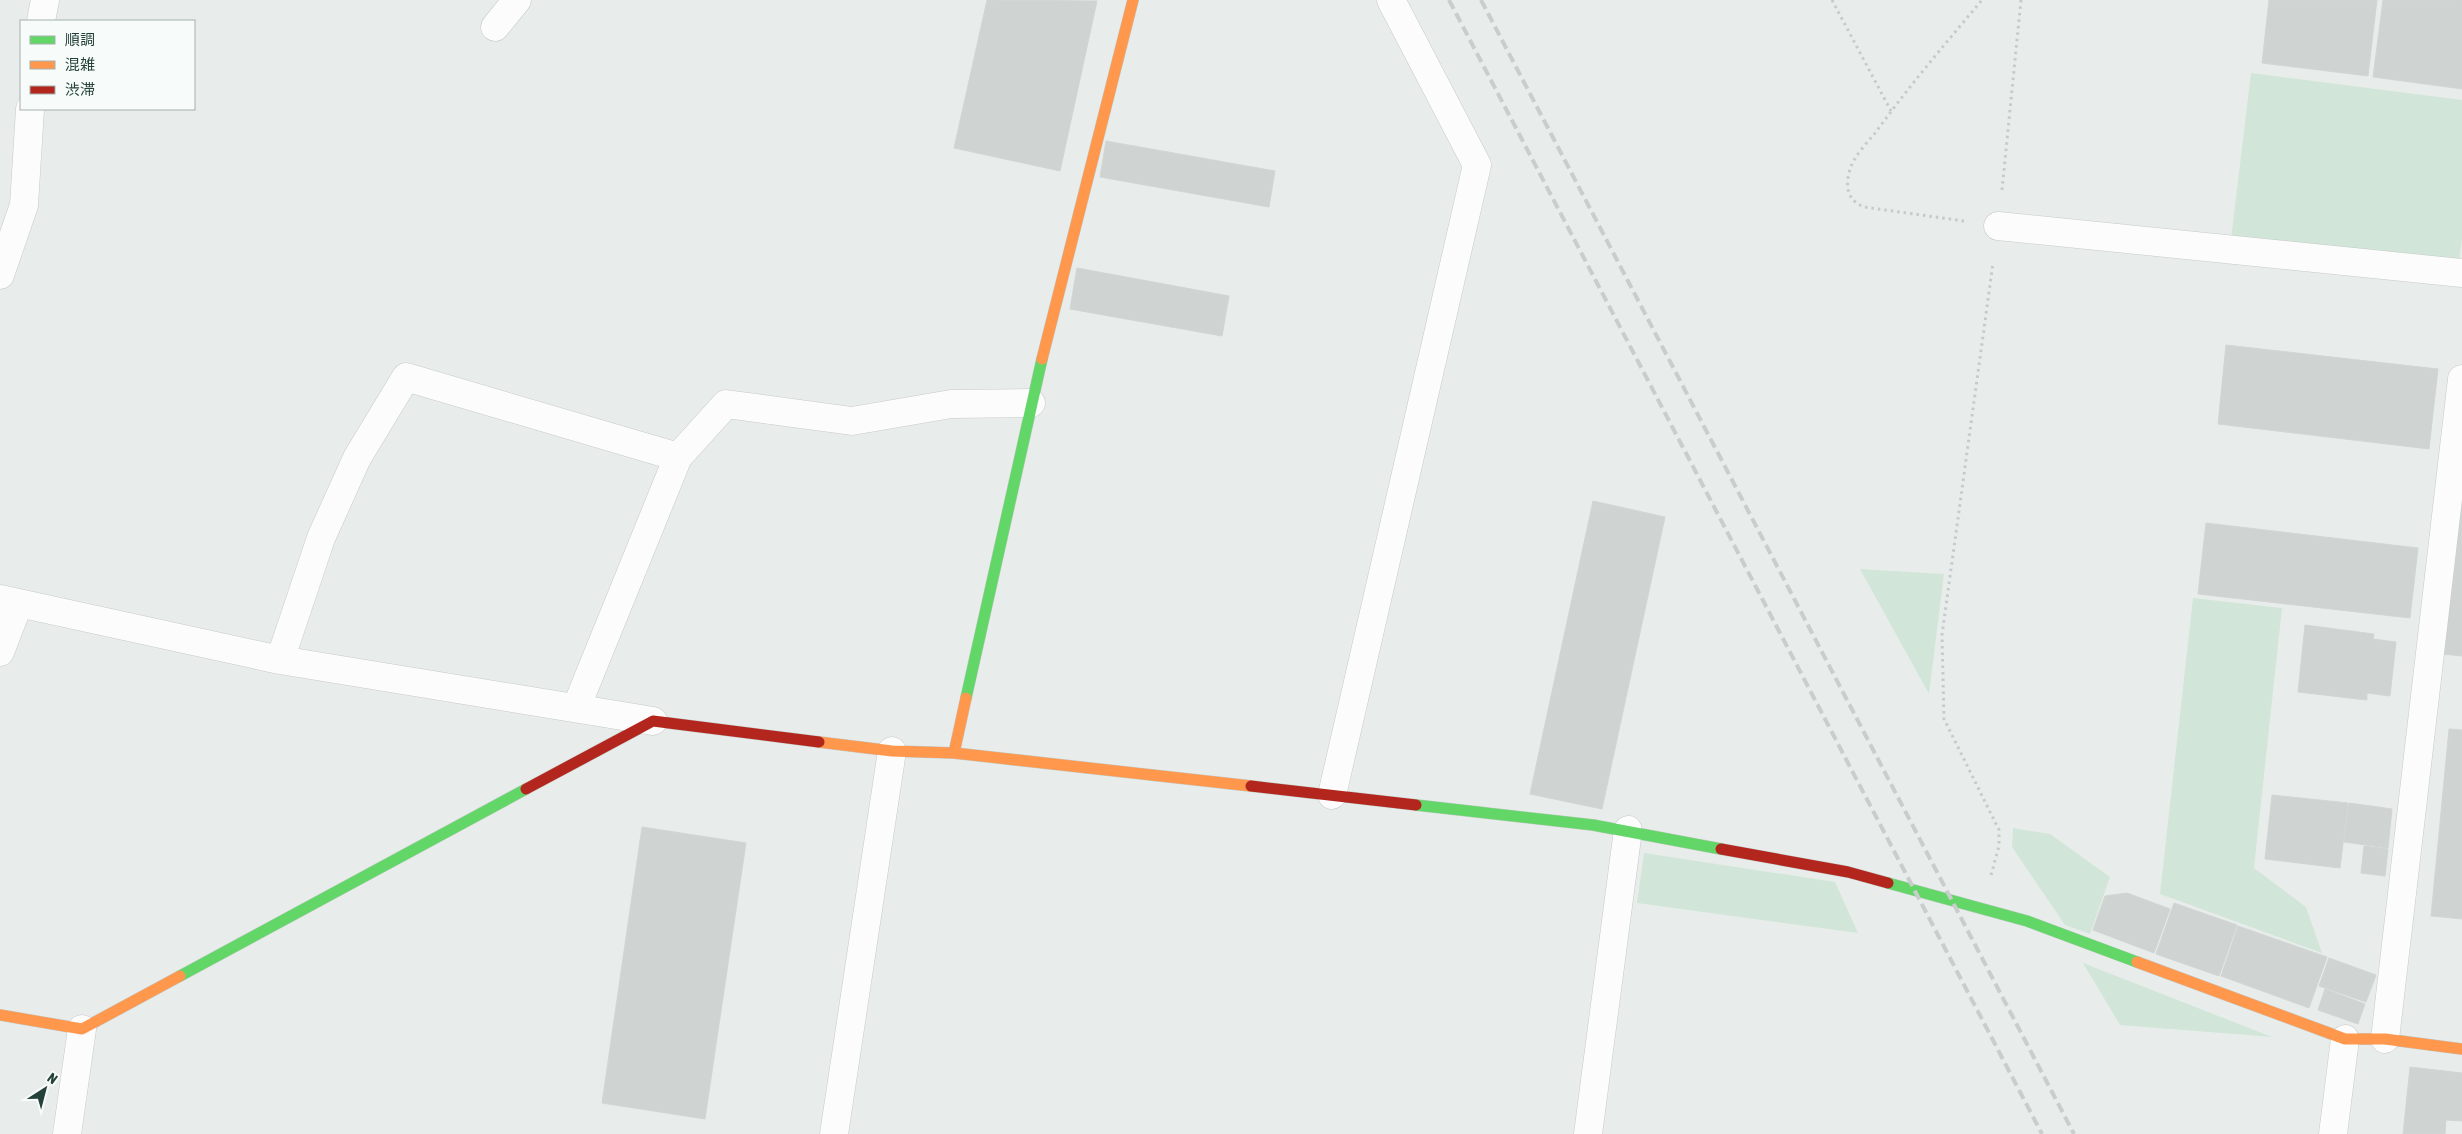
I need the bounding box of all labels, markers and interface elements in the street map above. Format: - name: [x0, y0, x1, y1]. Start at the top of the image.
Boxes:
- legend: [20, 20, 195, 110]
- text: 順調: [65, 31, 95, 48]
- text: 混雑: [65, 56, 95, 73]
- text: 渋滞: [65, 81, 95, 98]
- north arrow: [20, 1064, 70, 1114]
- text: N: [45, 1070, 61, 1087]

